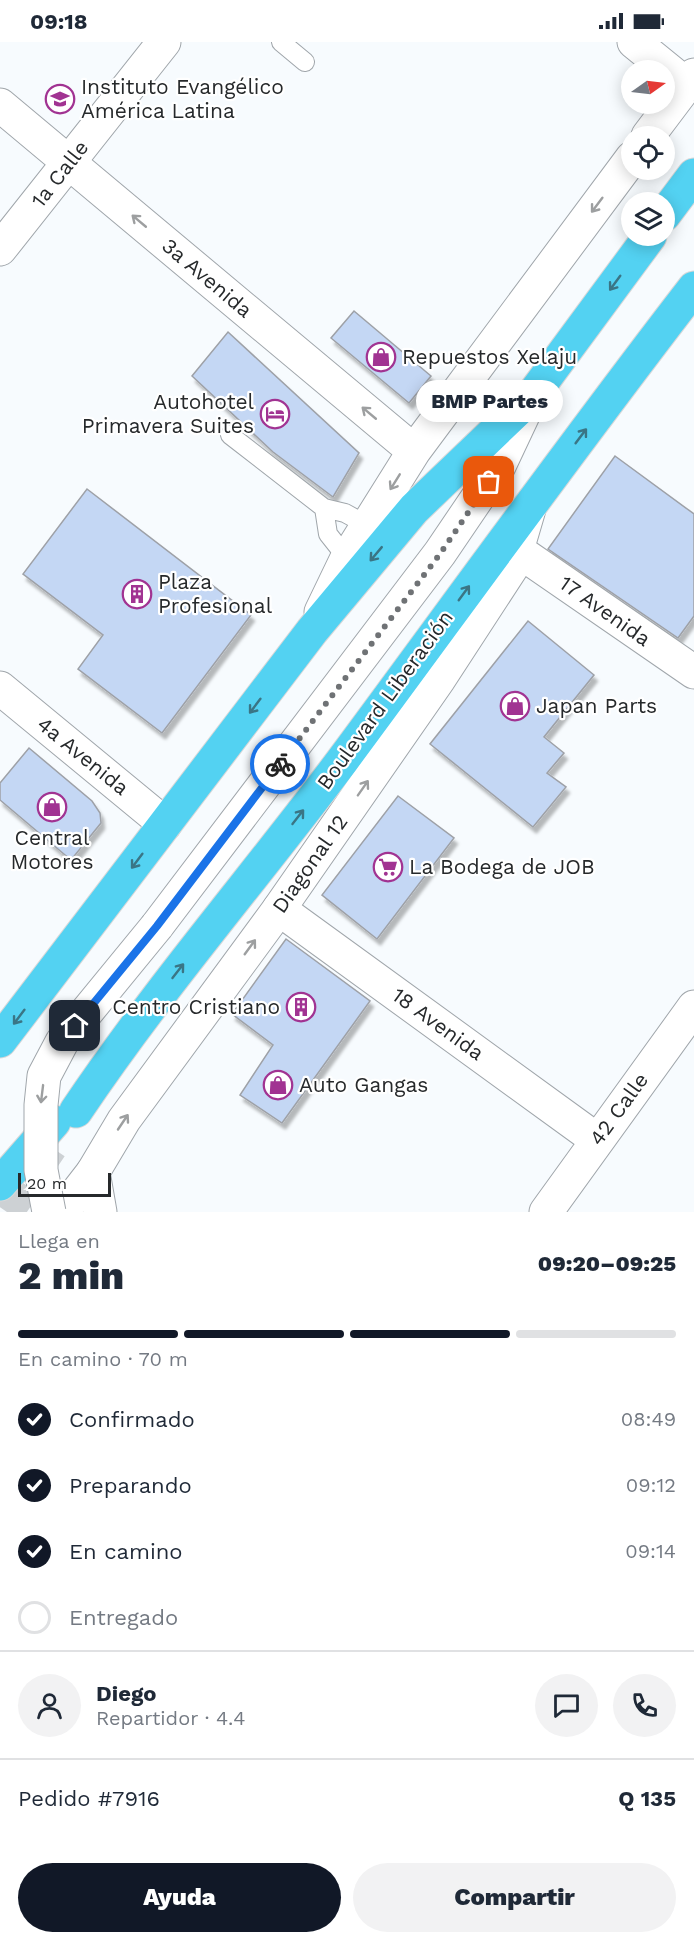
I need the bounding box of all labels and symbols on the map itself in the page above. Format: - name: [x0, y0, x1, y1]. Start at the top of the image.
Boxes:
- north arrow: [621, 60, 675, 114]
- place label: Instituto Evangélico América Latina: [81, 74, 284, 123]
- school or university icon: Instituto Evangélico América Latina: [44, 83, 76, 115]
- street label: 1a Calle: [26, 135, 93, 212]
- one-way arrow: [590, 197, 603, 213]
- one-way arrow: [132, 214, 147, 228]
- street label: 3a Avenida: [157, 233, 258, 323]
- one-way arrow: [609, 274, 621, 290]
- shop icon: Repuestos Xelaju: [365, 341, 397, 373]
- place label: Repuestos Xelaju: [402, 344, 577, 369]
- callout: BMP Partes: [416, 380, 562, 422]
- place label: Autohotel Primavera Suites: [82, 389, 255, 438]
- hotel icon: Autohotel Primavera Suites: [259, 398, 291, 430]
- one-way arrow: [361, 407, 377, 420]
- one-way arrow: [574, 429, 587, 445]
- pin: [463, 456, 514, 507]
- one-way arrow: [389, 473, 401, 489]
- one-way arrow: [370, 546, 383, 562]
- place label: Plaza Profesional: [158, 569, 273, 618]
- street label: 17 Avenida: [555, 570, 656, 651]
- building icon: Plaza Profesional: [121, 578, 153, 610]
- one-way arrow: [458, 585, 471, 601]
- street label: Boulevard Liberación: [311, 605, 458, 794]
- shop icon: Japan Parts: [499, 690, 531, 722]
- place label: Japan Parts: [536, 693, 657, 718]
- one-way arrow: [248, 698, 261, 714]
- street label: 4a Avenida: [33, 711, 134, 800]
- courier: [250, 734, 310, 794]
- one-way arrow: [357, 781, 369, 797]
- shop icon: Central Motores: [36, 791, 68, 823]
- one-way arrow: [292, 809, 305, 825]
- street label: Diagonal 12: [267, 810, 353, 918]
- place label: Central Motores: [11, 825, 94, 874]
- supermarket icon: La Bodega de JOB: [372, 851, 404, 883]
- one-way arrow: [130, 853, 143, 869]
- place label: La Bodega de JOB: [409, 854, 595, 879]
- one-way arrow: [244, 940, 257, 956]
- one-way arrow: [172, 963, 185, 979]
- street label: 18 Avenida: [388, 982, 489, 1065]
- building icon: Centro Cristiano: [285, 991, 317, 1023]
- place label: Centro Cristiano: [112, 994, 280, 1019]
- pin: [49, 1000, 100, 1051]
- one-way arrow: [12, 1008, 25, 1024]
- street label: 42 Calle: [584, 1068, 653, 1150]
- shop icon: Auto Gangas: [262, 1069, 294, 1101]
- place label: Auto Gangas: [299, 1072, 428, 1097]
- one-way arrow: [36, 1083, 47, 1103]
- one-way arrow: [117, 1114, 129, 1131]
- scale bar: [18, 1170, 111, 1198]

